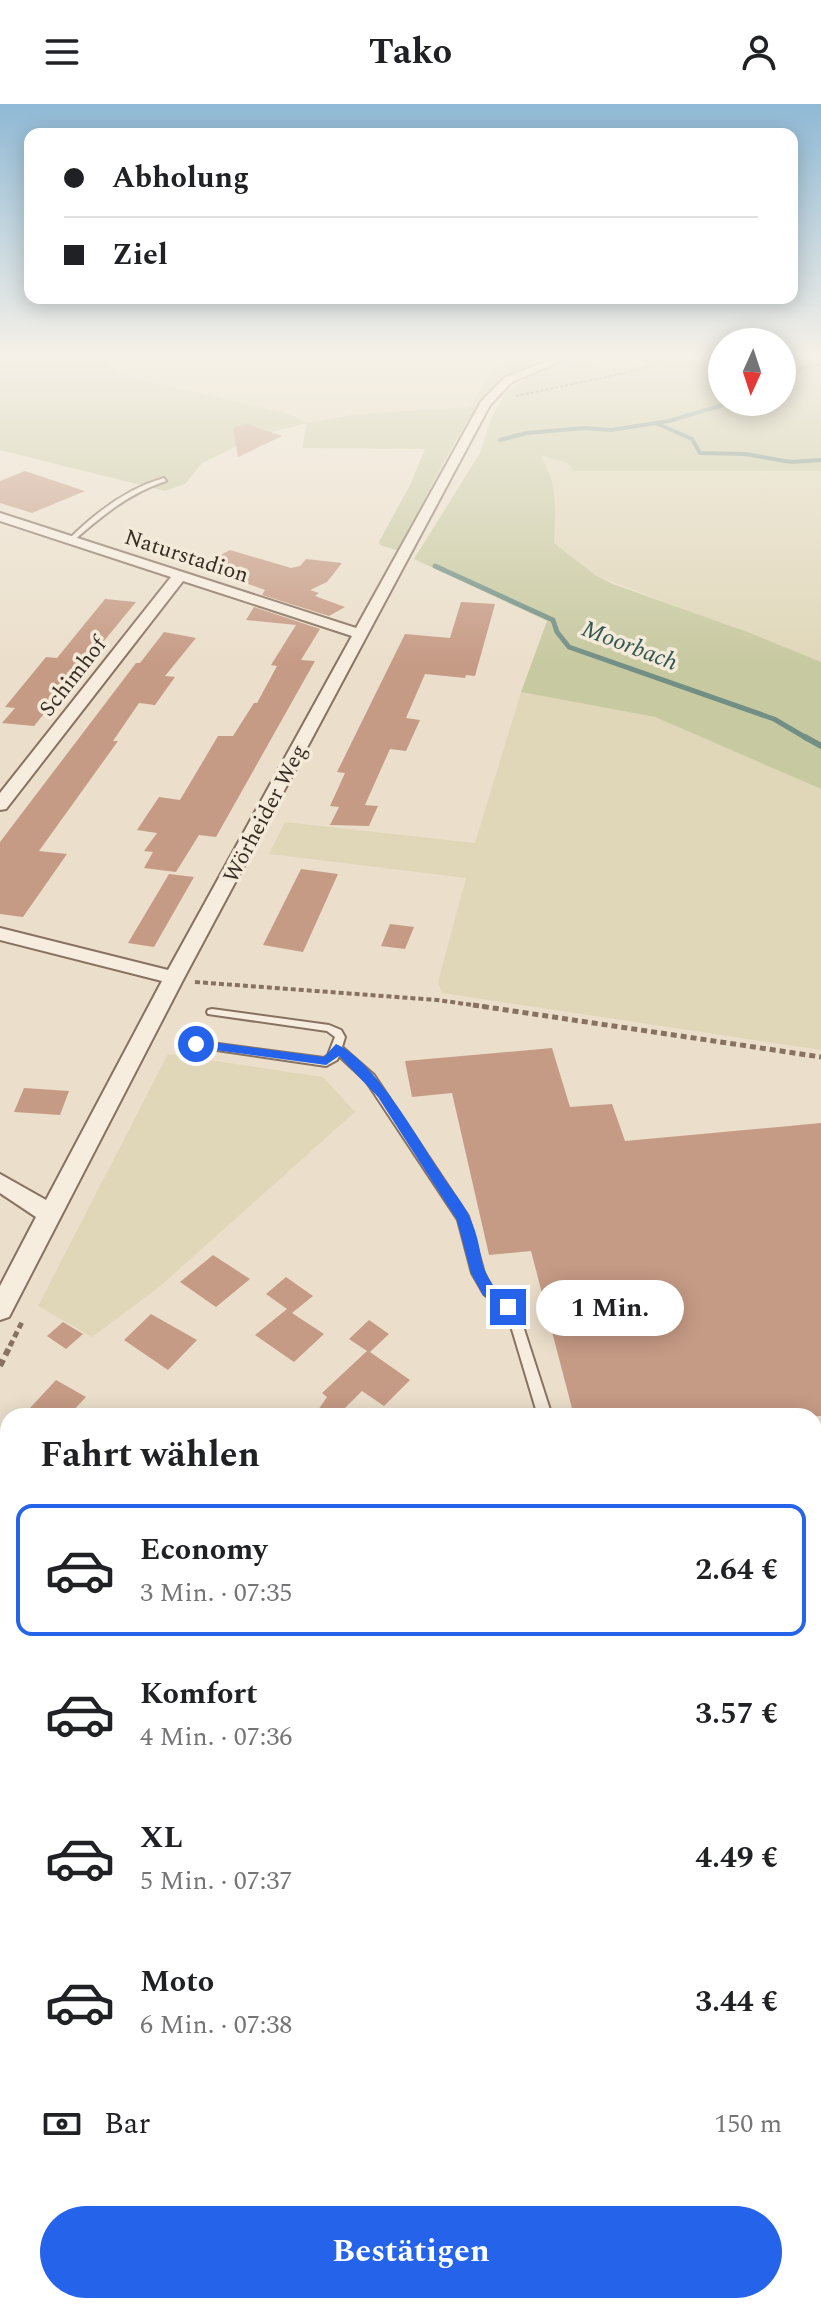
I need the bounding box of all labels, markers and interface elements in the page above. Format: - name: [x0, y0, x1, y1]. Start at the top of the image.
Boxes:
- text: Tako: [369, 25, 452, 80]
- icon: menu: [40, 30, 84, 74]
- icon: person: [737, 30, 781, 74]
- text: Abholung: [112, 155, 249, 201]
- text: Ziel: [112, 232, 168, 278]
- north arrow: [708, 328, 796, 416]
- map controls: [708, 328, 796, 416]
- street label: Naturstadion: [120, 521, 253, 592]
- water label: Moorbach: [576, 611, 683, 681]
- street label: Schimhof: [31, 629, 116, 724]
- street label: Wörheider Weg: [215, 738, 316, 889]
- route start: [178, 1026, 214, 1062]
- callout: 1 Min.: [536, 1279, 684, 1335]
- text: 1 Min.: [571, 1288, 649, 1328]
- route end: [490, 1289, 526, 1325]
- text: Fahrt wählen: [40, 1428, 260, 1483]
- text: Economy: [140, 1527, 267, 1573]
- icon: car: [44, 1534, 116, 1606]
- text: 2.64 €: [695, 1547, 778, 1593]
- text: 3 Min. · 07:35: [140, 1573, 292, 1613]
- text: Komfort: [140, 1671, 258, 1717]
- icon: car: [44, 1678, 116, 1750]
- text: 3.57 €: [695, 1691, 778, 1737]
- text: 4 Min. · 07:36: [140, 1717, 292, 1757]
- text: XL: [140, 1815, 183, 1861]
- icon: car: [44, 1822, 116, 1894]
- text: 4.49 €: [695, 1835, 778, 1881]
- text: 5 Min. · 07:37: [140, 1861, 292, 1901]
- text: Moto: [140, 1959, 214, 2005]
- icon: car: [44, 1966, 116, 2038]
- text: 3.44 €: [695, 1979, 778, 2025]
- text: 6 Min. · 07:38: [140, 2005, 292, 2045]
- text: Bar: [104, 2101, 150, 2147]
- icon: cash: [40, 2102, 84, 2146]
- text: 150 m: [714, 2104, 782, 2144]
- button: Bestätigen: [40, 2206, 782, 2298]

